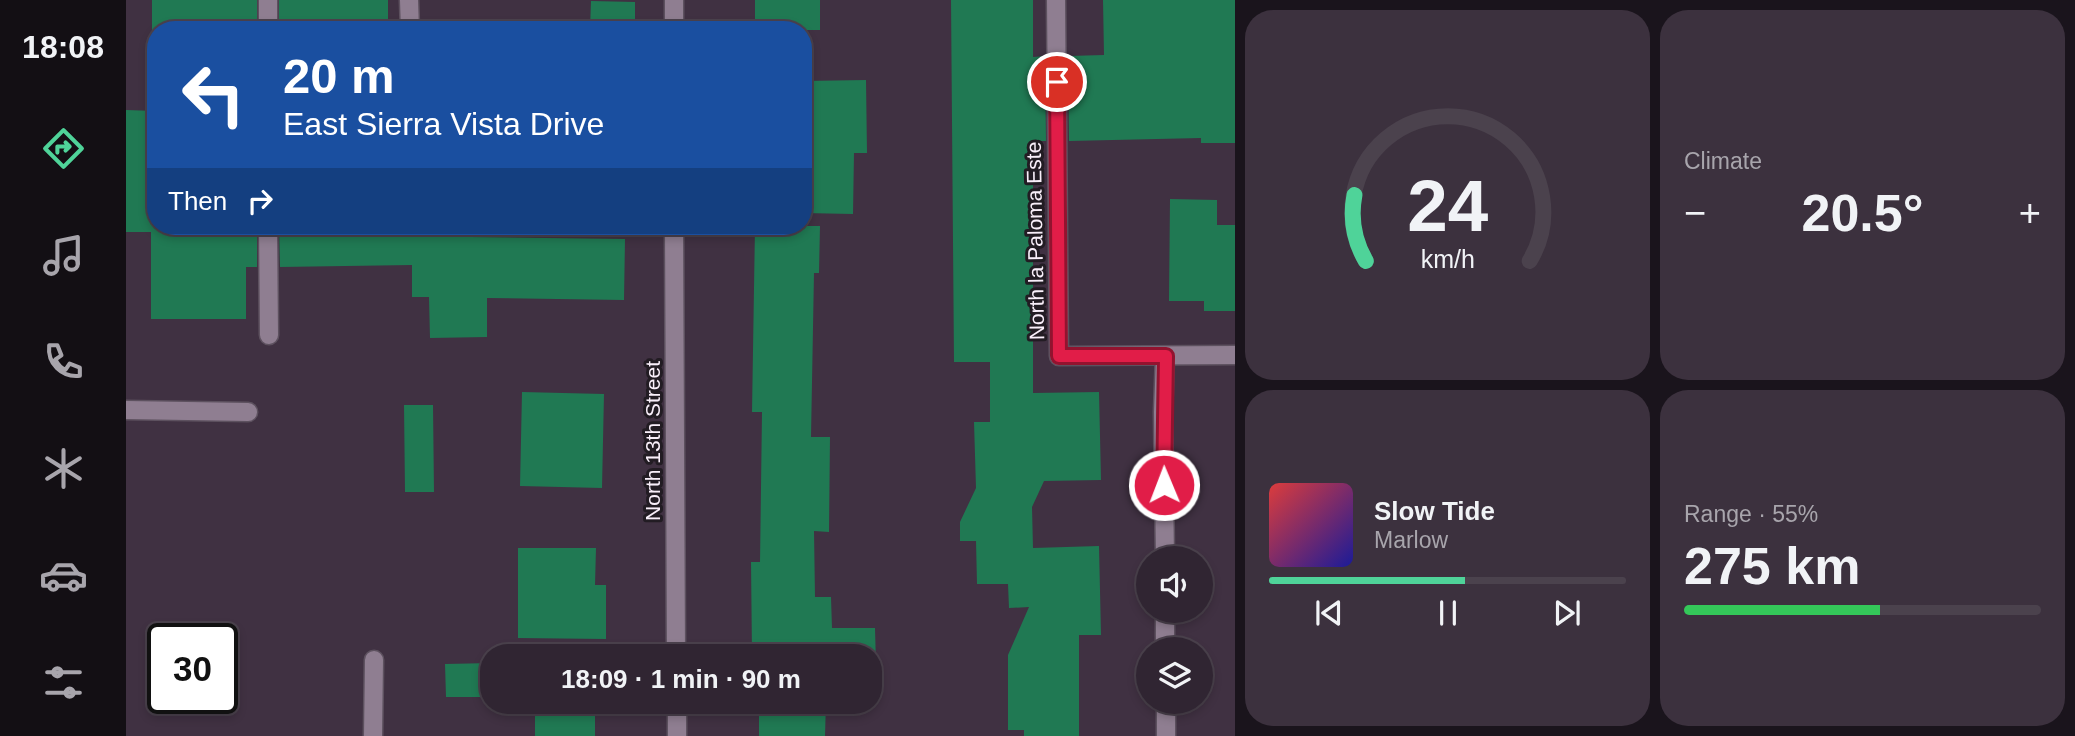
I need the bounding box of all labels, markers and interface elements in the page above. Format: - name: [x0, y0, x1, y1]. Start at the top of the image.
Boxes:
- text: 18:08: [22, 29, 104, 65]
- icon: left: [168, 49, 259, 140]
- text: 20 m: [283, 49, 395, 103]
- pin: [1027, 52, 1087, 112]
- icon: arrive: [1038, 63, 1076, 101]
- text: East Sierra Vista Drive: [283, 106, 604, 142]
- icon: directions: [39, 124, 88, 173]
- street label: North la Paloma Este: [1022, 142, 1048, 340]
- text: Climate: [1684, 148, 1762, 174]
- text: 24: [1407, 165, 1488, 246]
- icon: right: [241, 182, 279, 220]
- text: 20.5°: [1801, 184, 1924, 242]
- text: Then: [168, 186, 227, 216]
- text: −: [1684, 192, 1706, 234]
- text: +: [2019, 192, 2041, 234]
- icon: music: [39, 231, 88, 280]
- text: km/h: [1420, 245, 1475, 273]
- icon: phone: [39, 337, 88, 386]
- street label: North 13th Street: [641, 361, 664, 521]
- icon: climate: [39, 444, 88, 493]
- position arrow: [1127, 448, 1201, 522]
- text: Slow Tide: [1374, 496, 1495, 526]
- text: Range · 55%: [1684, 501, 1818, 527]
- text: Marlow: [1374, 527, 1448, 553]
- text: 275 km: [1684, 537, 1860, 595]
- map controls: [1136, 546, 1213, 714]
- button: sound: [1136, 546, 1213, 623]
- icon: car: [39, 551, 88, 600]
- icon: previous: [1310, 594, 1348, 632]
- icon: pause: [1429, 594, 1467, 632]
- icon: next: [1548, 594, 1586, 632]
- speed limit sign: 30: [147, 623, 238, 714]
- button: layers: [1136, 637, 1213, 714]
- icon: filters: [39, 658, 88, 707]
- text: 18:09 · 1 min · 90 m: [561, 664, 801, 694]

